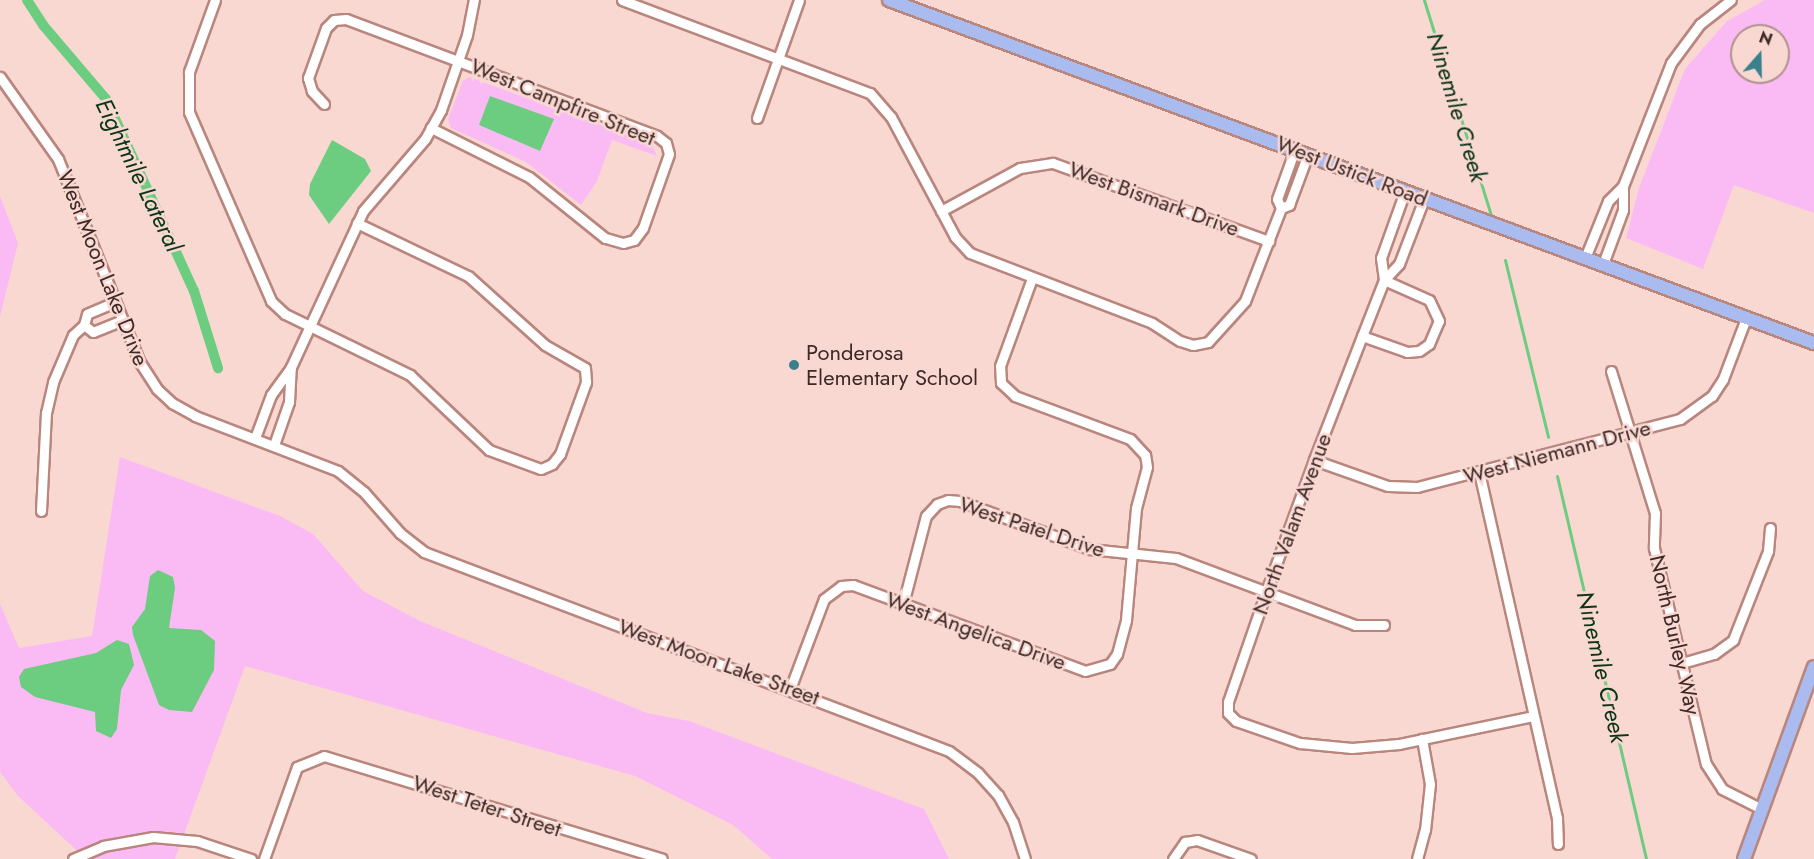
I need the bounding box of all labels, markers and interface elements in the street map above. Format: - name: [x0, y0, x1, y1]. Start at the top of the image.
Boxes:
- north arrow: [1730, 24, 1790, 84]
- text: N: [1756, 26, 1776, 51]
- water label: Ninemile Creek: [1421, 29, 1493, 185]
- street label: West Campfire Street: [467, 53, 659, 151]
- water label: Eightmile Lateral: [90, 94, 188, 256]
- street label: West Ustick Road: [1273, 130, 1431, 212]
- street label: West Bismark Drive: [1065, 156, 1243, 242]
- street label: West Moon Lake Drive: [52, 166, 154, 370]
- place label: Ponderosa Elementary School: [806, 339, 978, 390]
- marker: Ponderosa Elementary School: [787, 358, 801, 372]
- street label: West Niemann Drive: [1461, 414, 1653, 490]
- street label: North Valam Avenue: [1247, 430, 1337, 618]
- street label: West Patel Drive: [956, 491, 1108, 563]
- street label: North Burley Way: [1644, 552, 1706, 718]
- street label: West Angelica Drive: [882, 586, 1070, 676]
- water label: Ninemile Creek: [1571, 588, 1633, 746]
- street label: West Moon Lake Street: [615, 613, 823, 711]
- street label: West Teter Street: [409, 770, 565, 842]

